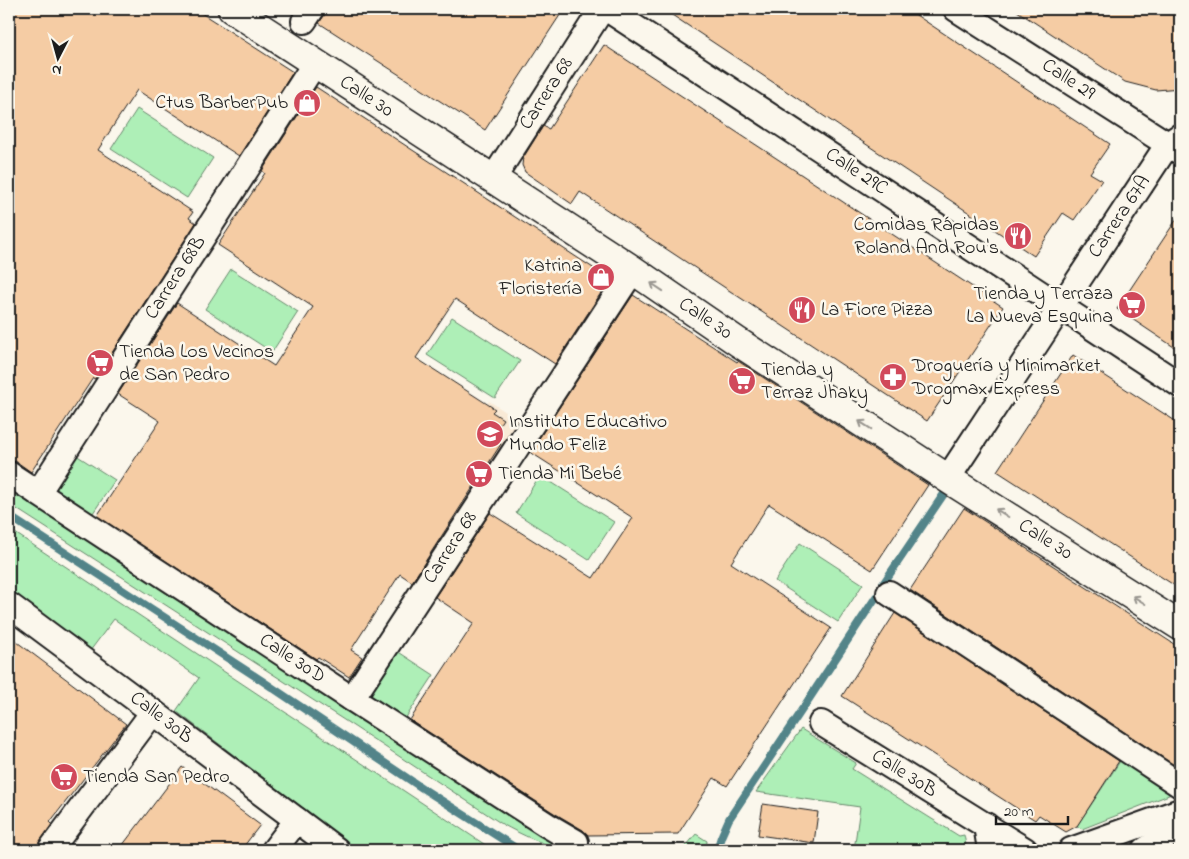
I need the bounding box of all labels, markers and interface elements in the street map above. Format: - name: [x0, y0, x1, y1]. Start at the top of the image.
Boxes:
- north arrow: [32, 32, 82, 82]
- street label: Carrera 68: [513, 52, 581, 136]
- street label: Calle 29: [1036, 52, 1100, 108]
- text: N: [51, 59, 63, 80]
- street label: Calle 30: [333, 69, 399, 126]
- shop icon: Ctus BarberPub: [292, 88, 322, 118]
- place label: Ctus BarberPub: [155, 89, 288, 118]
- street label: Calle 29C: [819, 141, 893, 203]
- street label: Carrera 67A: [1082, 170, 1158, 264]
- place label: Comidas Rápidas Roland And Rou's: [853, 211, 999, 263]
- restaurant icon: Comidas Rápidas Roland And Rou's: [1003, 221, 1033, 251]
- street label: Carrera 68B: [138, 230, 214, 326]
- place label: Katrina Floristería: [498, 252, 582, 304]
- shop icon: Katrina Floristería: [586, 262, 616, 292]
- place label: Tienda y Terraza La Nueva Esquina: [966, 280, 1113, 332]
- one-way arrow: [650, 282, 664, 292]
- street label: Calle 30: [672, 290, 738, 348]
- supermarket icon: Tienda y Terraza La Nueva Esquina: [1117, 290, 1147, 320]
- restaurant icon: La Fiore Pizza: [787, 295, 817, 325]
- place label: La Fiore Pizza: [821, 296, 933, 325]
- place label: Tienda Los Vecinos de San Pedro: [119, 338, 274, 390]
- supermarket icon: Tienda Los Vecinos de San Pedro: [85, 348, 115, 378]
- place label: Droguería y Minimarket Drogmax Express: [911, 352, 1101, 405]
- place label: Tienda y Terraz Jhaky: [761, 356, 868, 408]
- pharmacy icon: Droguería y Minimarket Drogmax Express: [878, 362, 908, 392]
- supermarket icon: Tienda y Terraz Jhaky: [727, 366, 757, 396]
- place label: Instituto Educativo Mundo Feliz: [509, 408, 667, 460]
- school or university icon: Instituto Educativo Mundo Feliz: [475, 419, 505, 449]
- one-way arrow: [859, 420, 873, 430]
- supermarket icon: Tienda Mi Bebé: [464, 459, 494, 489]
- place label: Tienda Mi Bebé: [498, 460, 622, 489]
- street label: Carrera 68: [417, 506, 485, 590]
- one-way arrow: [995, 507, 1009, 518]
- street label: Calle 30: [1012, 512, 1078, 568]
- one-way arrow: [1132, 595, 1146, 605]
- street label: Calle 30D: [253, 627, 331, 691]
- street label: Calle 30B: [123, 685, 199, 751]
- street label: Calle 30B: [865, 742, 943, 806]
- supermarket icon: Tienda San Pedro: [49, 762, 79, 792]
- place label: Tienda San Pedro: [83, 763, 230, 792]
- scale bar: [996, 794, 1069, 826]
- text: 20 m: [1004, 801, 1034, 823]

